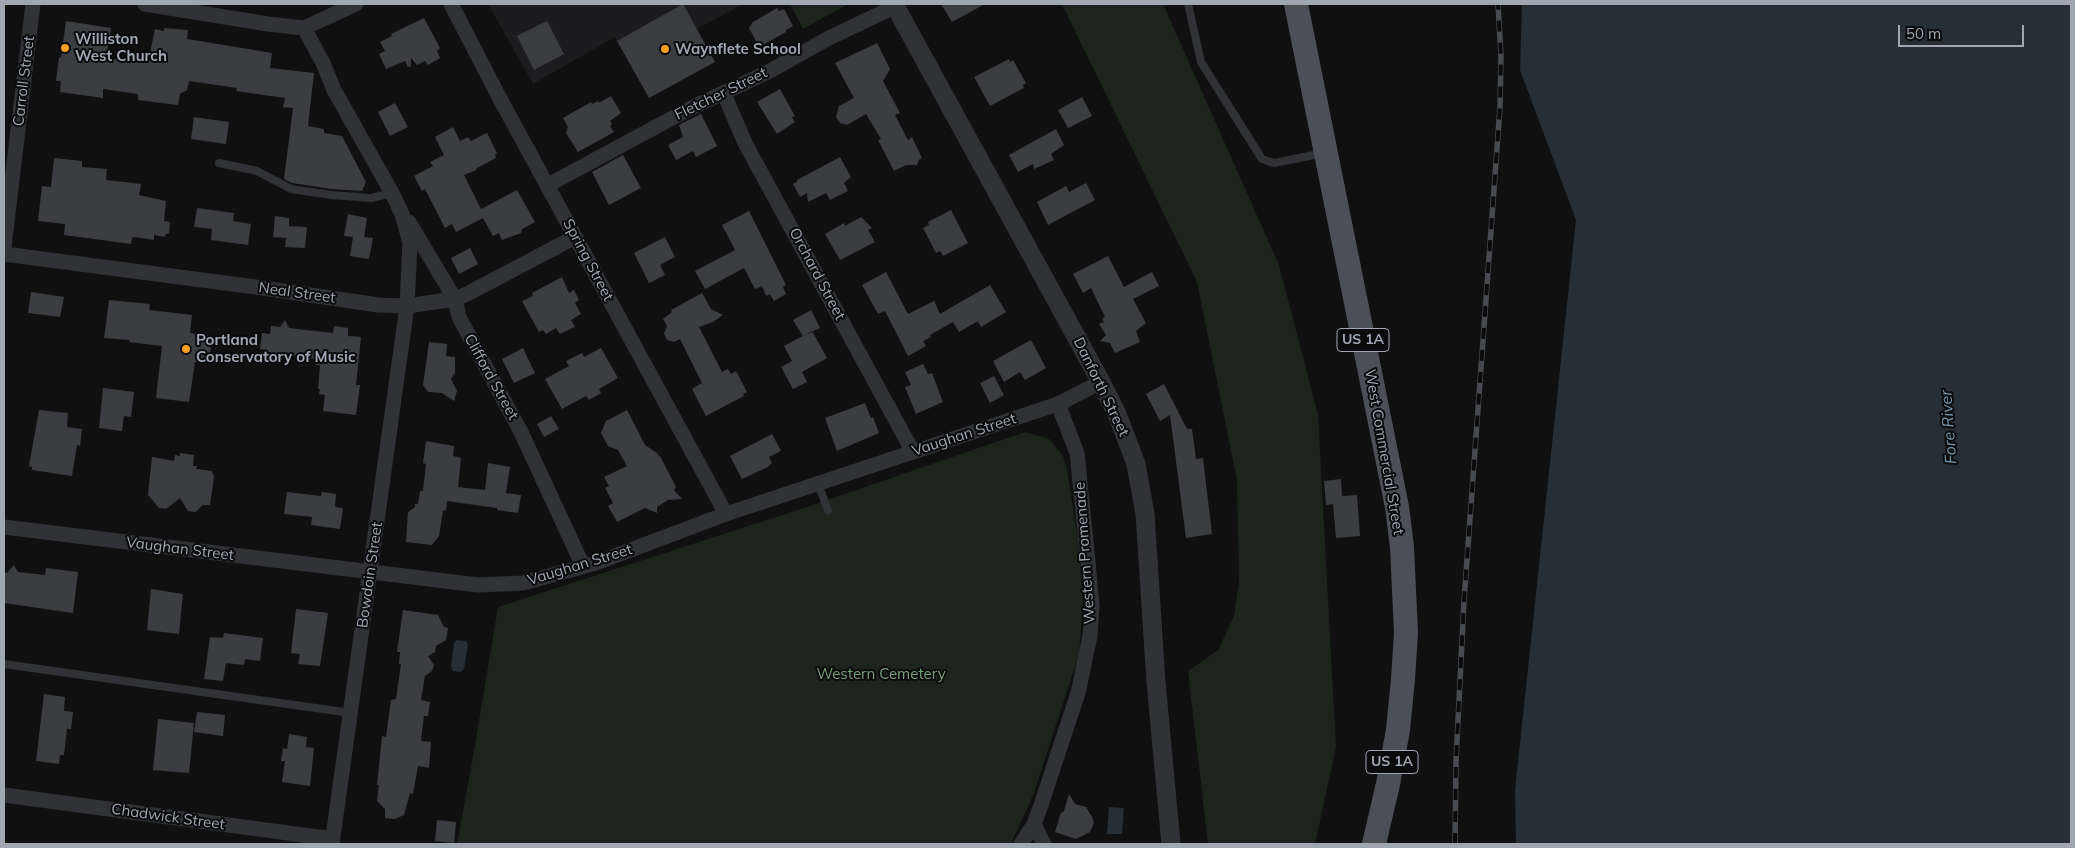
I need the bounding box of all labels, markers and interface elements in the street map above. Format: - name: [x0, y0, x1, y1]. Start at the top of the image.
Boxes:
- scale bar: [1900, 15, 2026, 47]
- text: 50 m: [1906, 24, 1941, 43]
- place label: Williston West Church: [75, 30, 167, 65]
- street label: Carroll Street: [10, 35, 38, 127]
- place label: Waynflete School: [675, 40, 801, 58]
- marker: Williston West Church: [59, 42, 71, 54]
- marker: Waynflete School: [659, 43, 671, 55]
- street label: Fletcher Street: [672, 64, 770, 124]
- street label: Spring Street: [559, 216, 617, 304]
- street label: Orchard Street: [785, 225, 849, 323]
- street label: Neal Street: [257, 279, 337, 307]
- road number: US 1A: [1337, 328, 1389, 352]
- place label: Portland Conservatory of Music: [196, 331, 356, 366]
- street label: Clifford Street: [460, 331, 522, 423]
- street label: Danforth Street: [1069, 335, 1133, 439]
- marker: Portland Conservatory of Music: [180, 343, 192, 355]
- street label: West Commercial Street: [1361, 368, 1407, 536]
- water label: Fore River: [1937, 389, 1961, 465]
- street label: Vaughan Street: [910, 410, 1018, 460]
- street label: Western Promenade: [1071, 481, 1099, 625]
- street label: Bowdoin Street: [354, 521, 386, 629]
- street label: Vaughan Street: [125, 533, 235, 565]
- street label: Vaughan Street: [526, 541, 634, 589]
- park label: Western Cemetery: [816, 665, 946, 683]
- road number: US 1A: [1366, 750, 1418, 774]
- street label: Chadwick Street: [110, 800, 226, 834]

